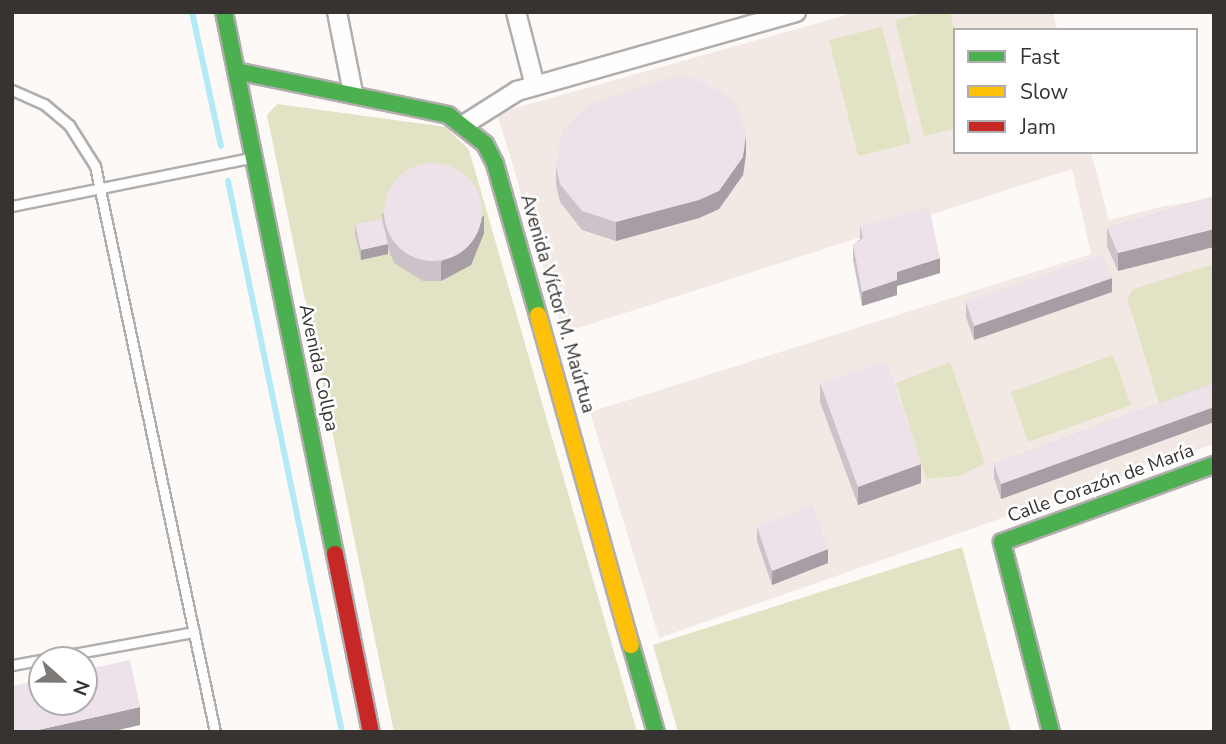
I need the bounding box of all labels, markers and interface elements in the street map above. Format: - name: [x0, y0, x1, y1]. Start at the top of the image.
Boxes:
- legend: [953, 28, 1198, 154]
- text: Fast: [1020, 43, 1060, 71]
- text: Slow: [1020, 78, 1068, 106]
- text: Jam: [1020, 113, 1056, 141]
- street label: Avenida Víctor M. Maúrtua: [515, 192, 599, 416]
- street label: Avenida Collpa: [293, 302, 343, 434]
- street label: Calle Corazón de María: [1005, 440, 1197, 528]
- north arrow: [28, 646, 98, 716]
- text: N: [66, 677, 95, 699]

